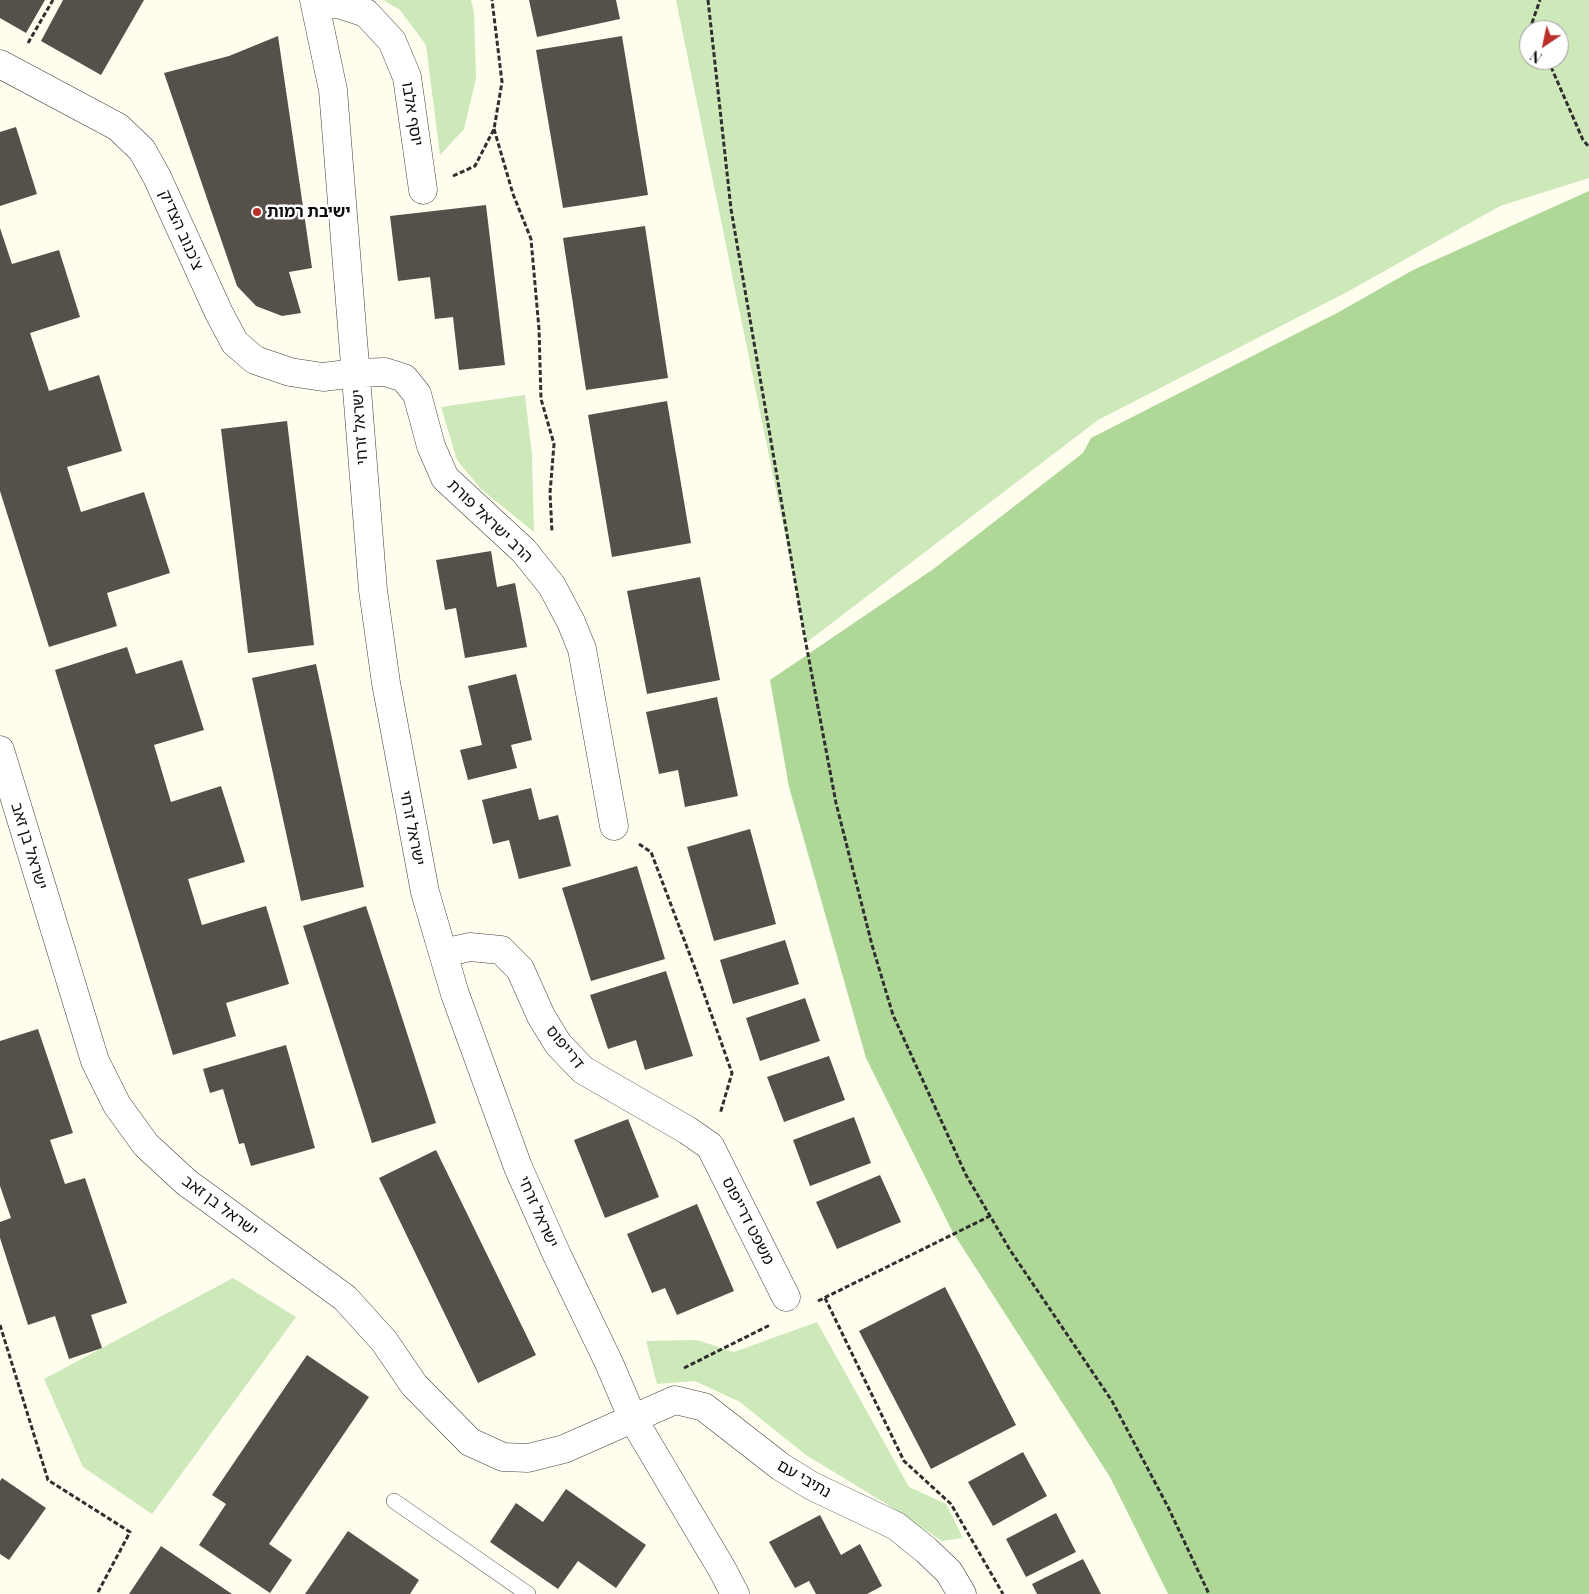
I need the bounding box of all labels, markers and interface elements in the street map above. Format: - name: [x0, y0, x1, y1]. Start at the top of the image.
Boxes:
- north arrow: [1519, 20, 1569, 70]
- text: N: [1526, 46, 1545, 68]
- street label: יוסף אלבו: [397, 80, 427, 148]
- street label: צ'כנוב הצדיק: [155, 187, 207, 273]
- place label: ישיבת רמות: [267, 202, 351, 222]
- marker: ישיבת רמות: [251, 206, 263, 218]
- street label: ישראל זרחי: [348, 388, 372, 466]
- street label: הרב ישראל פורת: [443, 475, 537, 567]
- street label: ישראל זרחי: [395, 789, 429, 867]
- street label: ישראל בן זאב: [7, 800, 51, 892]
- street label: דרייפוס: [542, 1021, 588, 1073]
- street label: ישראל בן זאב: [178, 1171, 262, 1241]
- street label: ישראל זרחי: [514, 1173, 562, 1251]
- street label: משפט דרייפוס: [718, 1174, 778, 1268]
- street label: נתיבי עם: [774, 1456, 834, 1502]

